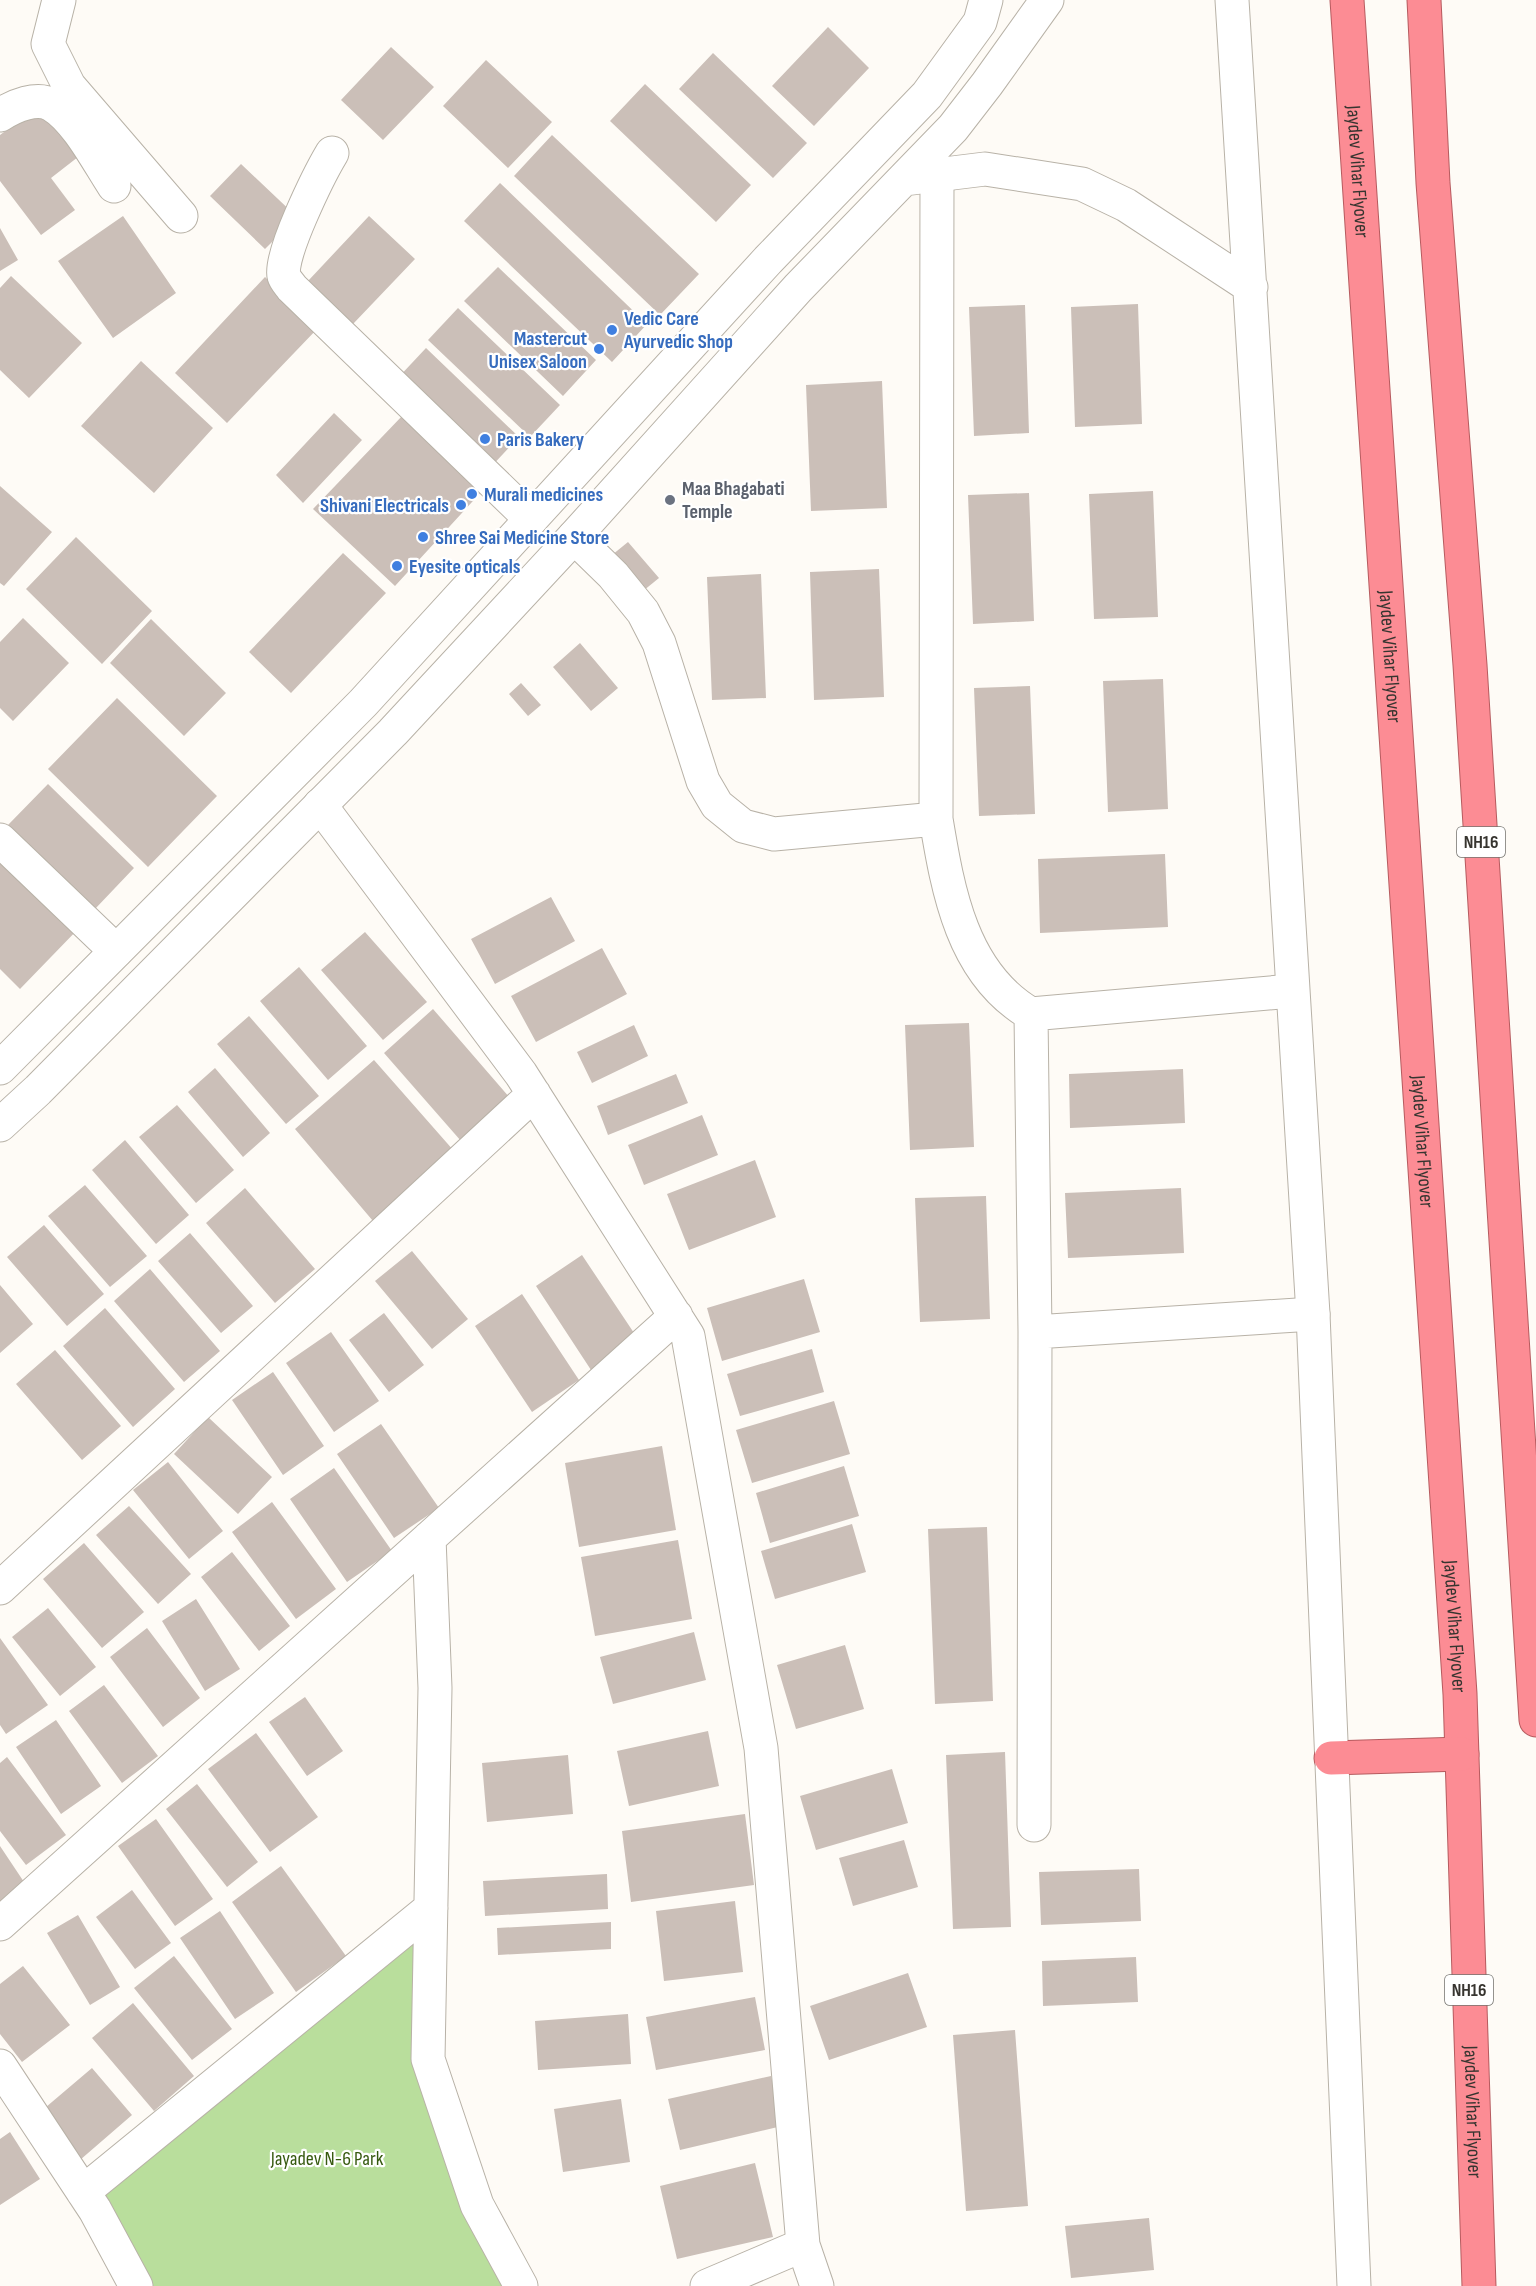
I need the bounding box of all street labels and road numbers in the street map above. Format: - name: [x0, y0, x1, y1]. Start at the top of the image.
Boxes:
- street label: Jaydev Vihar Flyover: [1341, 104, 1374, 239]
- street label: Jaydev Vihar Flyover: [1373, 589, 1406, 724]
- road number: NH16: [1457, 827, 1505, 857]
- street label: Jaydev Vihar Flyover: [1406, 1073, 1439, 1209]
- street label: Jaydev Vihar Flyover: [1438, 1558, 1471, 1694]
- road number: NH16: [1445, 1975, 1493, 2005]
- street label: Jaydev Vihar Flyover: [1458, 2044, 1487, 2179]

